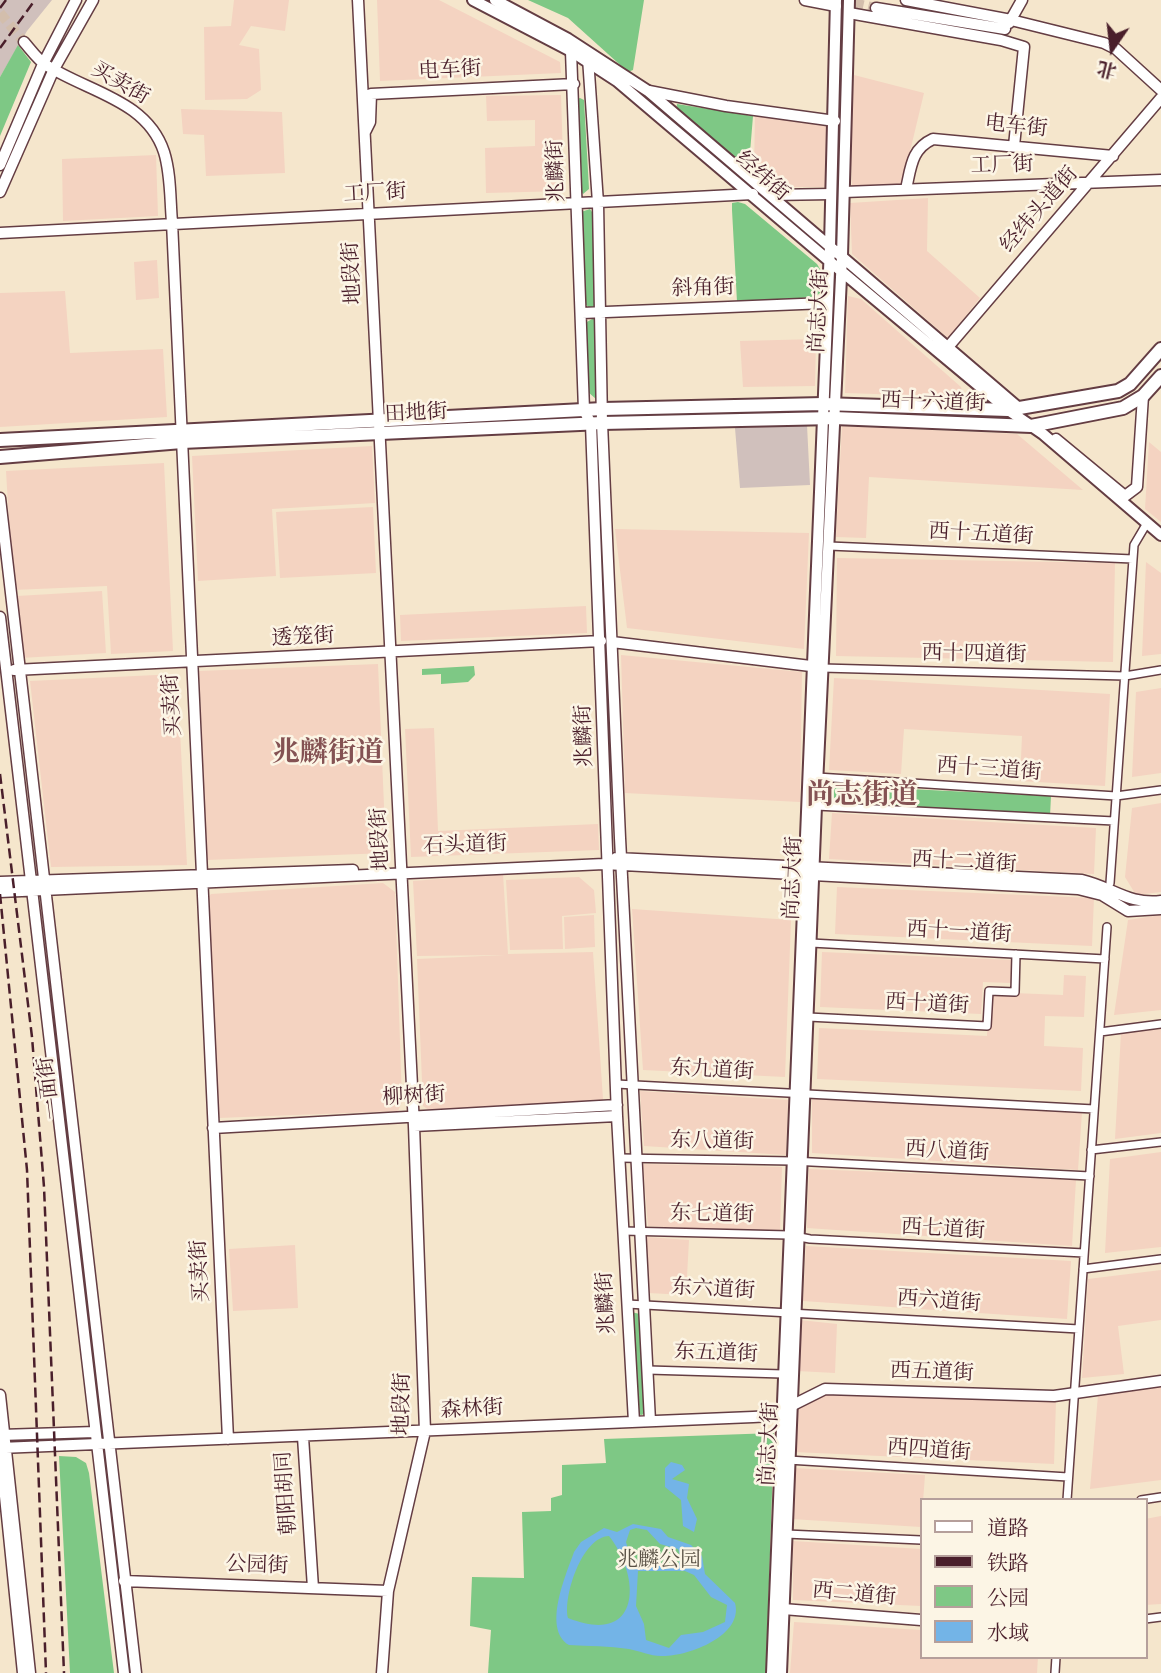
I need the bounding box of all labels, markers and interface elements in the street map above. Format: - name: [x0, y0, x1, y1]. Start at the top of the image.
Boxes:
- north arrow: [1077, 14, 1147, 84]
- text: 北: [1095, 55, 1119, 83]
- street label: 买卖街: [86, 57, 154, 111]
- street label: 电车街: [418, 57, 482, 85]
- street label: 电车街: [983, 111, 1049, 143]
- street label: 兆麟街: [543, 139, 571, 203]
- street label: 经纬街: [730, 147, 794, 207]
- street label: 工厂街: [970, 152, 1034, 180]
- street label: 经纬头道街: [996, 162, 1084, 258]
- street label: 工厂街: [343, 180, 407, 208]
- street label: 地段街: [339, 241, 367, 305]
- street label: 尚志大街: [805, 268, 835, 354]
- street label: 斜角街: [671, 275, 735, 303]
- street label: 西十六道街: [880, 389, 986, 417]
- street label: 田地街: [384, 400, 448, 428]
- street label: 西十五道街: [928, 520, 1034, 550]
- street label: 透笼街: [271, 624, 335, 652]
- street label: 西十四道街: [921, 641, 1027, 669]
- street label: 买卖街: [159, 673, 187, 737]
- street label: 兆麟街: [571, 704, 599, 768]
- district label: 兆麟街道: [272, 737, 384, 771]
- street label: 西十三道街: [936, 754, 1042, 786]
- district label: 尚志街道: [806, 779, 918, 813]
- street label: 地段街: [367, 807, 395, 871]
- street label: 石头道街: [423, 832, 507, 860]
- street label: 尚志大街: [780, 836, 808, 920]
- street label: 西十二道街: [911, 848, 1017, 878]
- street label: 西十一道街: [906, 918, 1012, 948]
- street label: 西十道街: [884, 990, 970, 1020]
- street label: 一面街: [34, 1055, 66, 1121]
- street label: 东九道街: [669, 1056, 755, 1086]
- street label: 柳树街: [382, 1083, 446, 1111]
- street label: 东八道街: [670, 1129, 754, 1155]
- street label: 西八道街: [904, 1137, 990, 1167]
- street label: 东七道街: [670, 1202, 754, 1228]
- street label: 西七道街: [900, 1215, 986, 1245]
- street label: 买卖街: [187, 1239, 215, 1303]
- street label: 兆麟街: [593, 1271, 621, 1335]
- street label: 东六道街: [670, 1275, 756, 1305]
- street label: 西六道街: [896, 1287, 982, 1317]
- street label: 东五道街: [674, 1340, 758, 1368]
- street label: 西五道街: [890, 1359, 974, 1387]
- street label: 地段街: [390, 1372, 416, 1436]
- street label: 森林街: [440, 1396, 504, 1424]
- street label: 尚志大街: [755, 1401, 785, 1487]
- street label: 西四道街: [886, 1436, 972, 1466]
- street label: 朝阳胡同: [272, 1450, 302, 1536]
- legend: [920, 1498, 1147, 1659]
- text: 道路: [987, 1516, 1029, 1542]
- park label: 兆麟公园: [617, 1548, 701, 1574]
- text: 铁路: [987, 1551, 1029, 1577]
- street label: 公园街: [225, 1552, 289, 1580]
- street label: 西二道街: [811, 1579, 897, 1611]
- text: 公园: [987, 1586, 1029, 1612]
- text: 水域: [987, 1621, 1029, 1647]

